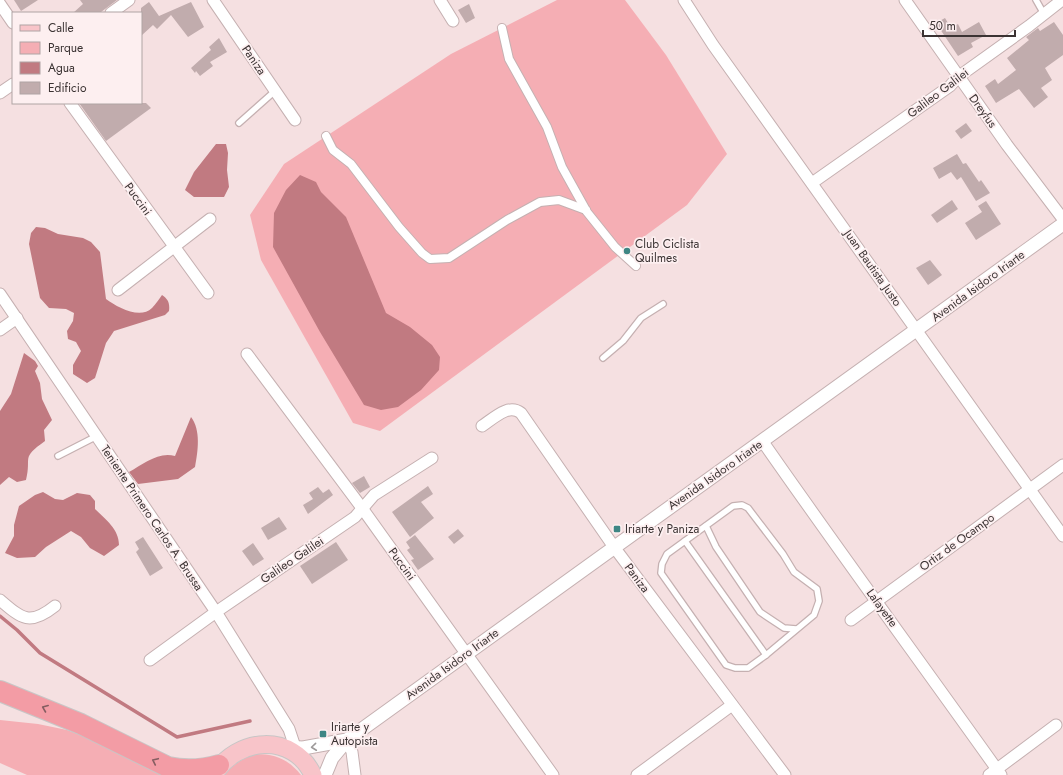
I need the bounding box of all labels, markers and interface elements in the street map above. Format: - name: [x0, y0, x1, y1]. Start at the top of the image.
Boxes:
- legend: [12, 12, 142, 104]
- scale bar: [923, 12, 1015, 38]
- text: 50 m: [929, 17, 956, 35]
- text: Calle: [48, 19, 74, 37]
- text: Parque: [48, 39, 83, 57]
- street label: Paniza: [237, 41, 271, 79]
- text: Agua: [48, 59, 75, 77]
- street label: Galileo Galilei: [903, 64, 973, 122]
- text: Edificio: [48, 79, 87, 97]
- street label: Dreyfus: [965, 90, 1002, 132]
- street label: Puccini: [120, 179, 156, 219]
- street label: Juan Bautista Justo: [839, 224, 906, 310]
- place label: Club Ciclista Quilmes: [635, 235, 699, 267]
- marker: Club Ciclista Quilmes: [622, 246, 632, 256]
- street label: Avenida Isidoro Iriarte: [928, 246, 1028, 326]
- street label: Avenida Isidoro Iriarte: [664, 436, 766, 514]
- street label: Teniente Primero Carlos A. Brussa: [96, 442, 208, 595]
- street label: Ortiz de Ocampo: [916, 508, 999, 575]
- place label: Iriarte y Paniza: [625, 520, 700, 538]
- marker: Iriarte y Paniza: [612, 524, 622, 534]
- street label: Galileo Galilei: [257, 532, 327, 588]
- street label: Puccini: [384, 544, 420, 584]
- street label: Paniza: [620, 560, 654, 597]
- street label: Lafayette: [862, 585, 902, 631]
- street label: Avenida Isidoro Iriarte: [402, 624, 502, 704]
- one-way arrow: [41, 704, 48, 712]
- place label: Iriarte y Autopista: [331, 718, 378, 750]
- marker: Iriarte y Autopista: [318, 729, 328, 739]
- one-way arrow: [311, 742, 317, 751]
- one-way arrow: [151, 758, 159, 766]

